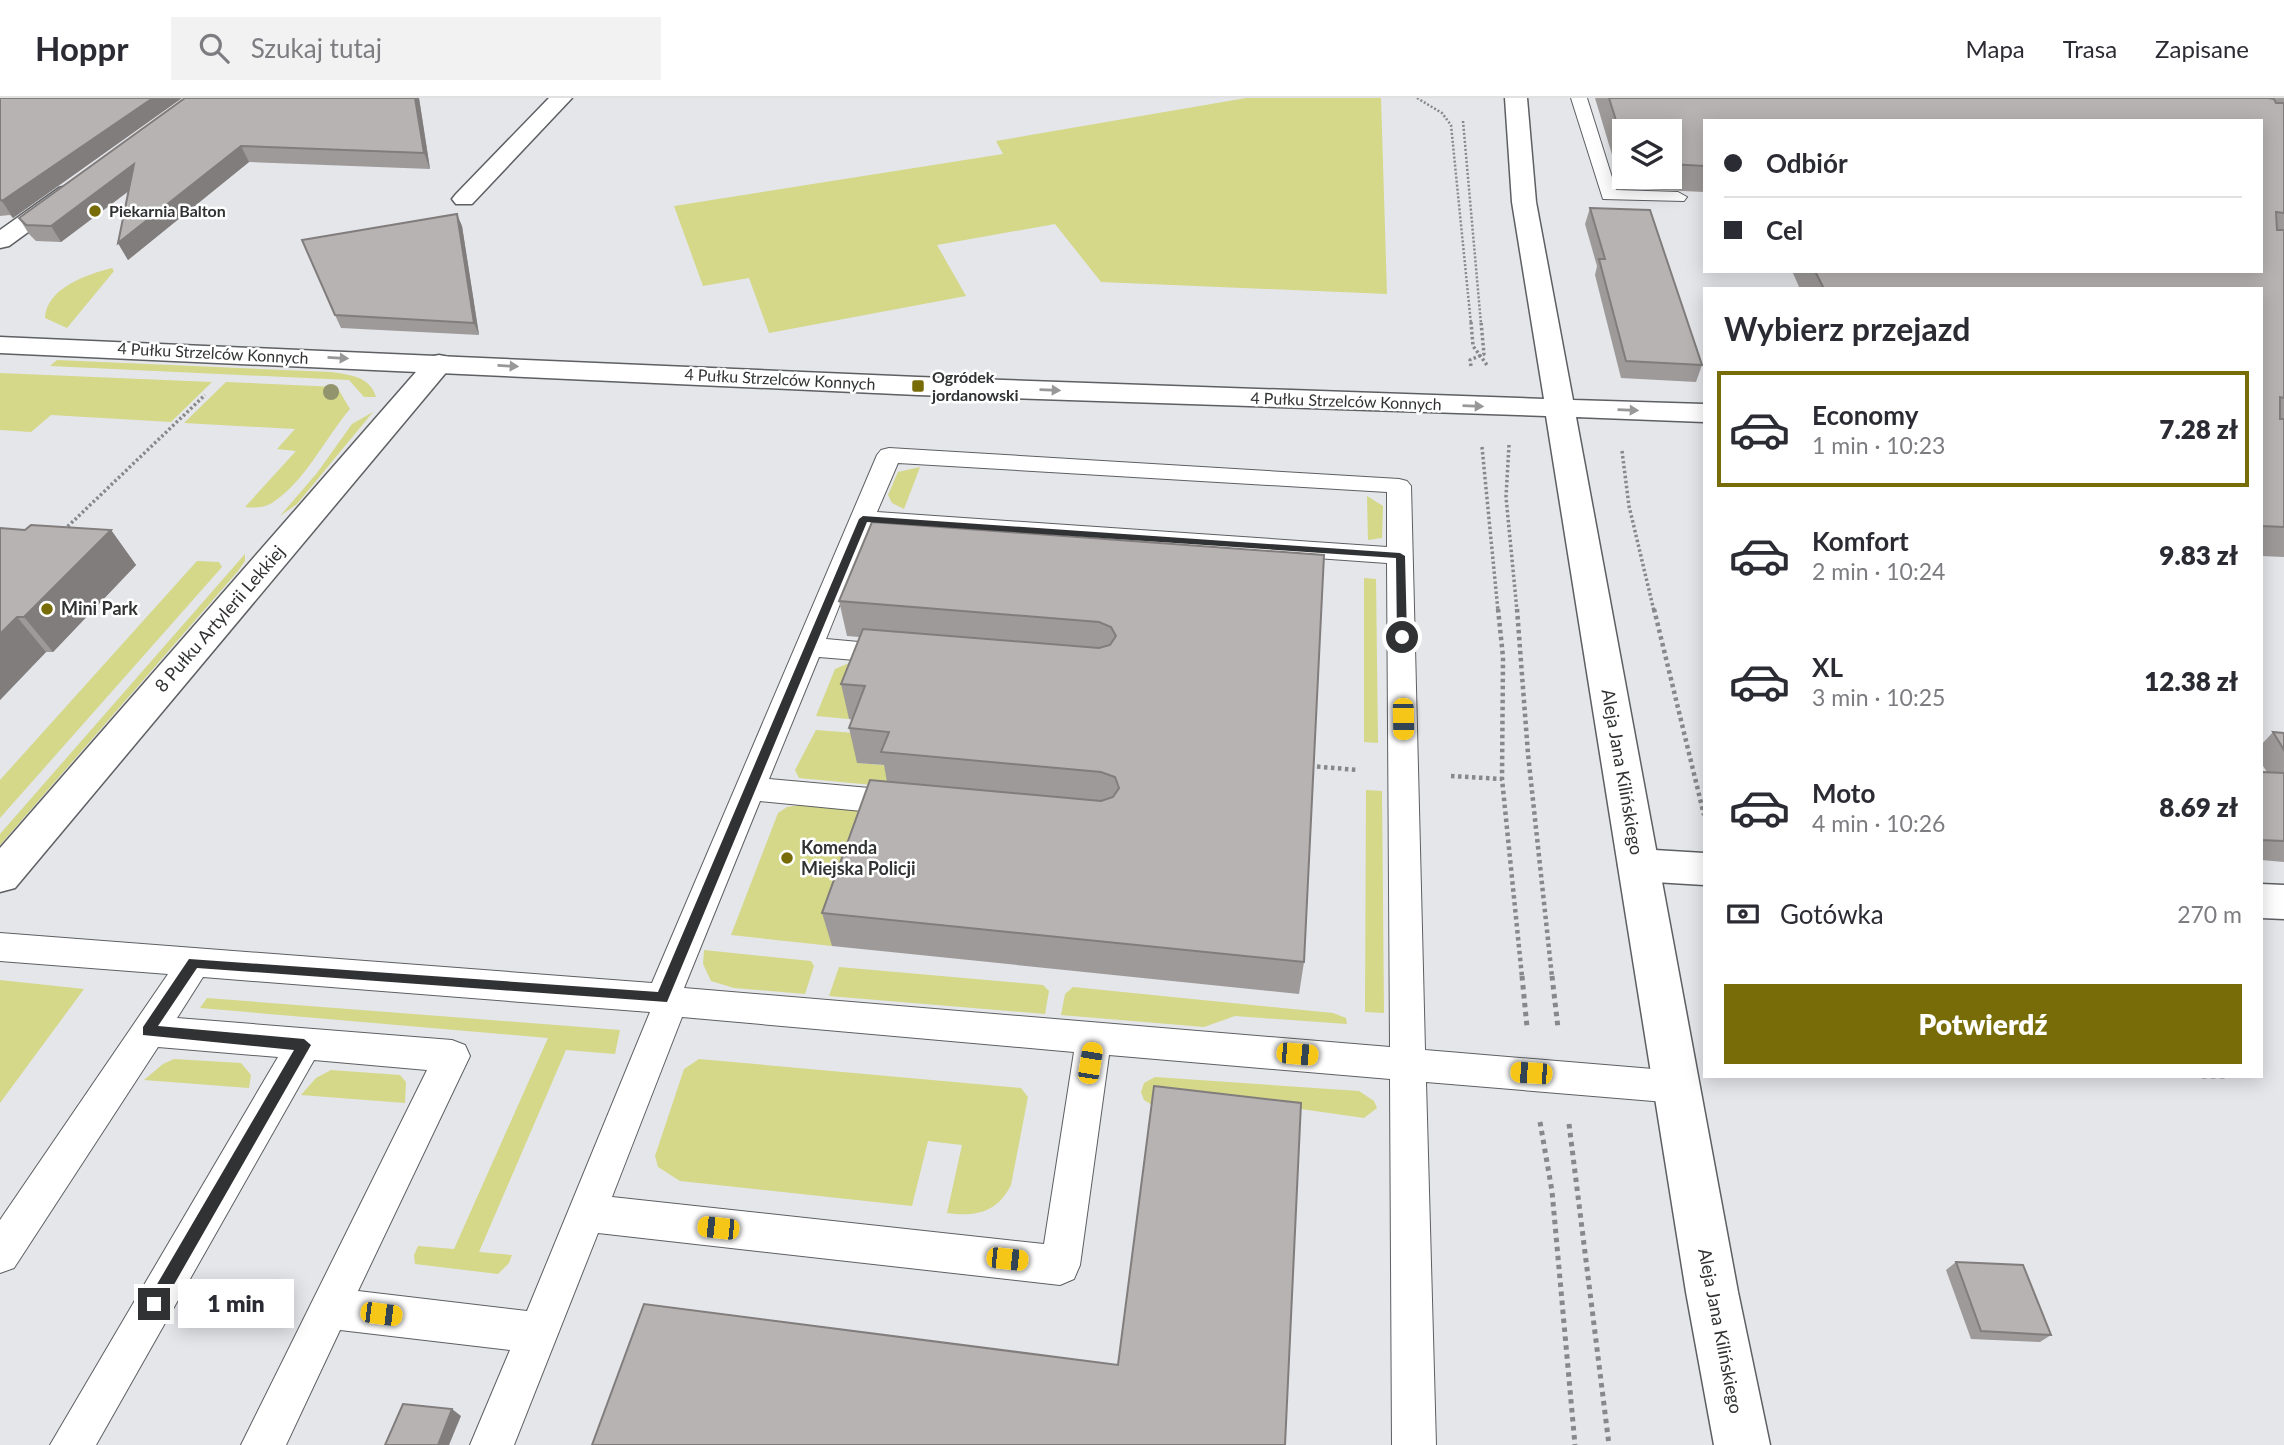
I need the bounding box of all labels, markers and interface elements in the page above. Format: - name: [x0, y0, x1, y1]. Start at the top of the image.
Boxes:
- search box: [171, 17, 661, 80]
- text: Hoppr: [35, 28, 129, 68]
- icon: search: [195, 29, 233, 67]
- text: Szukaj tutaj: [251, 32, 382, 64]
- text: Mapa: [1966, 34, 2025, 63]
- text: Trasa: [2063, 34, 2117, 63]
- text: Zapisane: [2155, 34, 2249, 63]
- map controls: [1612, 119, 1682, 189]
- button: layers: [1612, 119, 1682, 189]
- text: Odbiór: [1766, 147, 1848, 179]
- place label: Piekarnia Balton: [109, 201, 226, 220]
- marker: Piekarnia Balton: [87, 203, 103, 219]
- text: Cel: [1766, 214, 1803, 246]
- text: Wybierz przejazd: [1724, 309, 1970, 348]
- street label: 4 Pułku Strzelców Konnych: [117, 338, 309, 367]
- one-way arrow: [327, 353, 349, 364]
- one-way arrow: [497, 361, 519, 372]
- street label: 4 Pułku Strzelców Konnych: [684, 364, 876, 393]
- place label: Ogródek jordanowski: [931, 367, 1019, 404]
- marker: Ogródek jordanowski: [910, 378, 926, 394]
- one-way arrow: [1039, 385, 1061, 396]
- street label: 4 Pułku Strzelców Konnych: [1250, 388, 1442, 413]
- icon: car: [1728, 398, 1791, 461]
- text: Economy: [1812, 399, 1918, 431]
- one-way arrow: [1462, 400, 1484, 411]
- one-way arrow: [1617, 404, 1639, 416]
- text: 7.28 zł: [2159, 413, 2238, 445]
- text: 1 min · 10:23: [1812, 431, 1945, 459]
- icon: car: [1728, 524, 1791, 587]
- text: Komfort: [1812, 525, 1909, 557]
- text: 9.83 zł: [2159, 539, 2238, 571]
- street label: 8 Pułku Artylerii Lekkiej: [150, 541, 289, 696]
- text: 2 min · 10:24: [1812, 557, 1945, 585]
- place label: Mini Park: [61, 597, 138, 619]
- marker: Mini Park: [39, 601, 55, 617]
- route start: [1386, 621, 1418, 653]
- icon: car: [1728, 650, 1791, 713]
- text: XL: [1812, 651, 1843, 683]
- text: 12.38 zł: [2144, 665, 2238, 697]
- text: 3 min · 10:25: [1812, 683, 1945, 711]
- street label: Aleja Jana Kilińskiego: [1598, 687, 1648, 857]
- car: [1393, 698, 1414, 740]
- icon: car: [1728, 776, 1791, 839]
- text: Moto: [1812, 777, 1875, 809]
- text: 8.69 zł: [2159, 791, 2238, 823]
- text: 4 min · 10:26: [1812, 809, 1945, 837]
- place label: Komenda Miejska Policji: [801, 836, 916, 879]
- marker: Komenda Miejska Policji: [779, 850, 795, 866]
- icon: cash: [1724, 895, 1762, 933]
- text: Gotówka: [1780, 898, 1884, 930]
- text: 270 m: [2177, 900, 2242, 928]
- button: Potwierdź: [1724, 984, 2242, 1064]
- car: [1077, 1041, 1104, 1085]
- car: [1276, 1042, 1319, 1066]
- car: [1510, 1061, 1553, 1085]
- car: [697, 1215, 740, 1241]
- car: [986, 1246, 1029, 1272]
- street label: Aleja Jana Kilińskiego: [1694, 1246, 1748, 1415]
- callout: 1 min: [178, 1280, 294, 1328]
- route end: [138, 1288, 170, 1320]
- text: 1 min: [207, 1289, 265, 1317]
- car: [359, 1301, 404, 1327]

